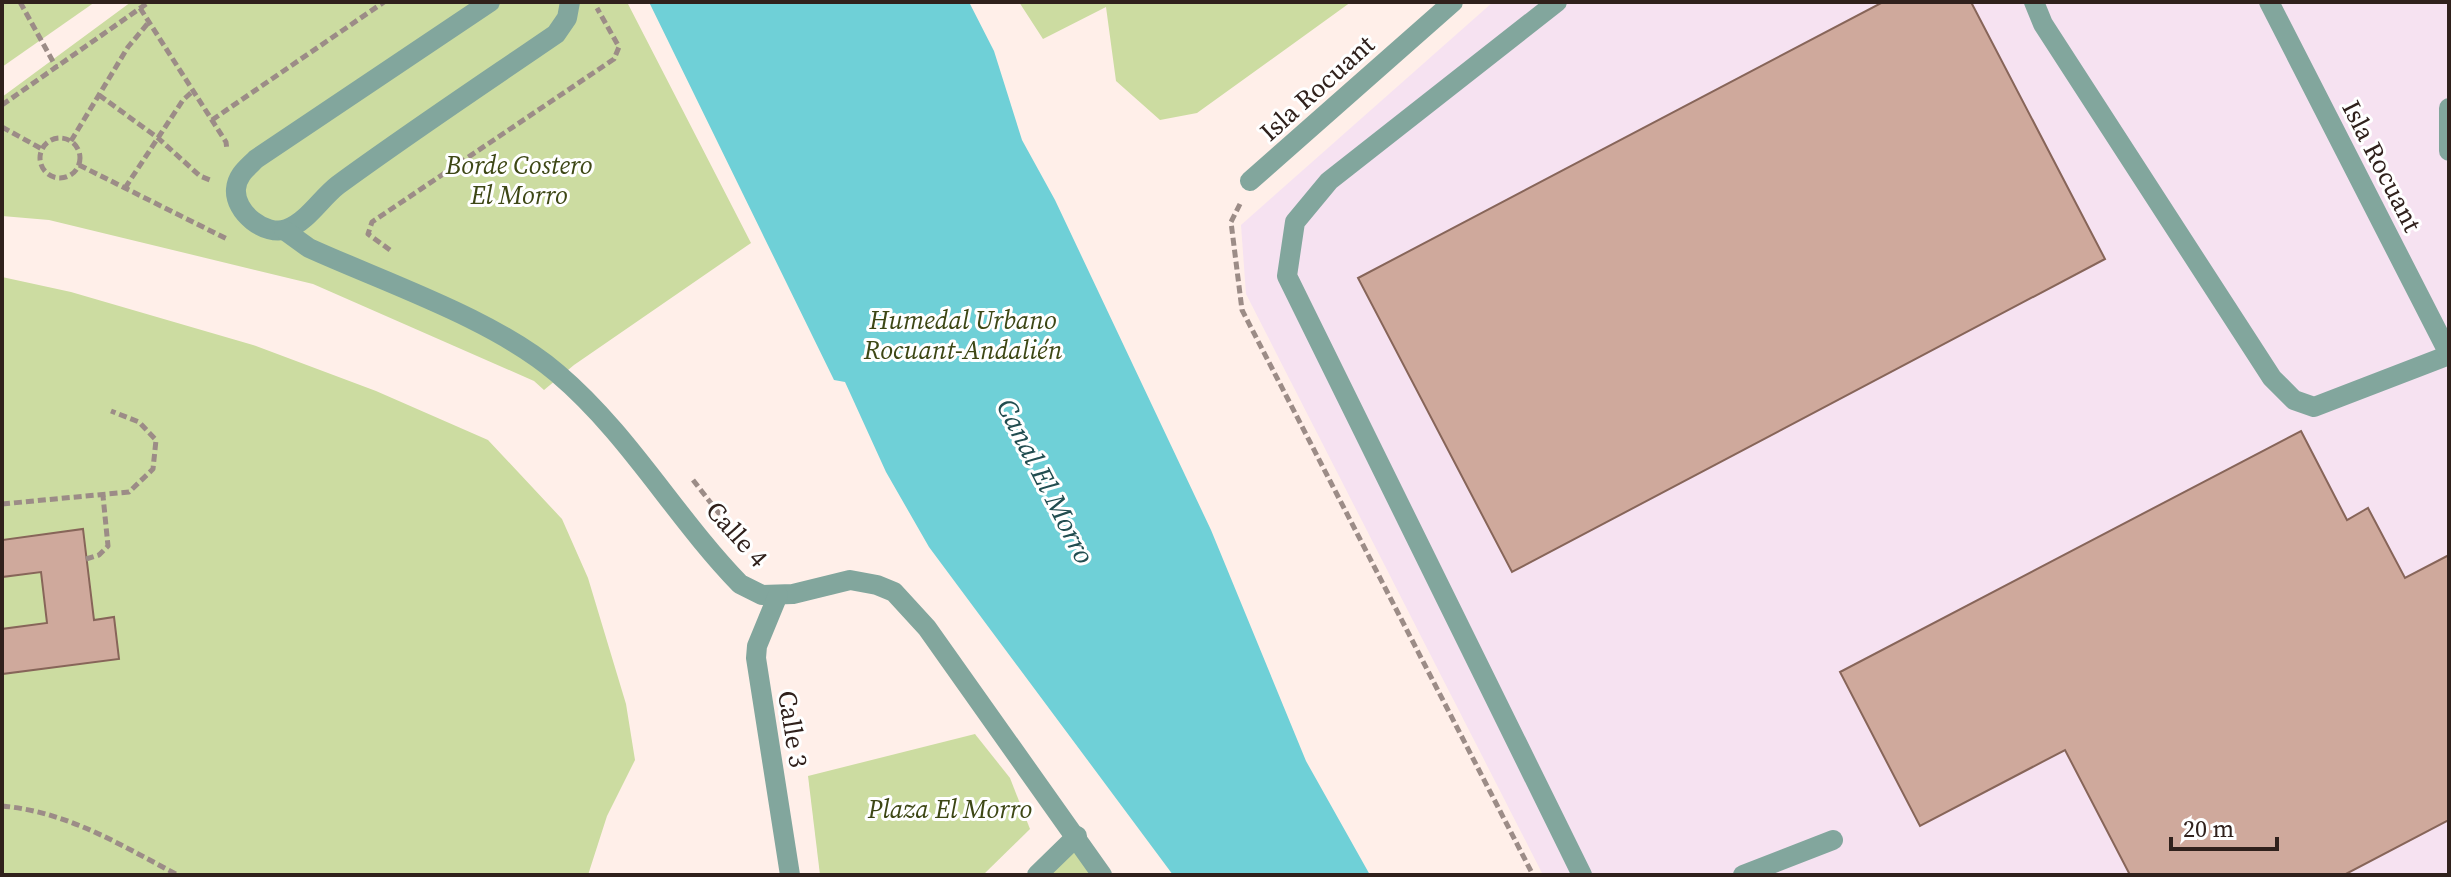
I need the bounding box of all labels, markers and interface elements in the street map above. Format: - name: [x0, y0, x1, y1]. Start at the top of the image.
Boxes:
- street label: Isla Rocuant: [1252, 26, 1383, 149]
- street label: Isla Rocuant: [2334, 94, 2431, 238]
- park label: Borde Costero El Morro: [445, 147, 592, 213]
- park label: Humedal Urbano Rocuant-Andalién: [863, 302, 1063, 368]
- water label: Canal El Morro: [988, 392, 1104, 570]
- street label: Calle 4: [698, 493, 776, 575]
- street label: Calle 3: [769, 688, 817, 770]
- park label: Plaza El Morro: [867, 791, 1032, 827]
- scale bar: [2171, 801, 2277, 851]
- text: 20 m: [2183, 812, 2234, 845]

